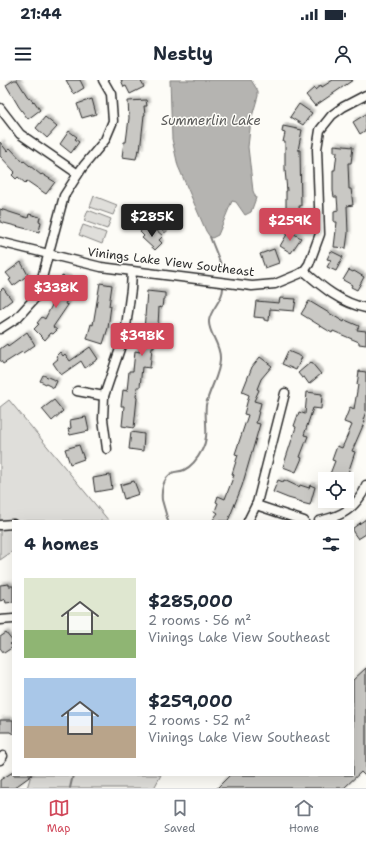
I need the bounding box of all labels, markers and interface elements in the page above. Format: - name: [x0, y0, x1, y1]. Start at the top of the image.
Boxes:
- text: 21:44: [20, 4, 62, 24]
- text: Nestly: [153, 42, 213, 66]
- icon: menu: [12, 43, 34, 65]
- icon: person: [332, 43, 354, 65]
- water label: Summerlin Lake: [161, 112, 261, 129]
- pin: $285K: [124, 204, 180, 238]
- text: $285K: [130, 208, 174, 225]
- pin: $259K: [262, 208, 318, 242]
- text: $259K: [268, 212, 312, 229]
- street label: Vinings Lake View Southeast: [87, 244, 255, 280]
- pin: $338K: [28, 275, 84, 309]
- text: $338K: [34, 279, 78, 296]
- pin: $398K: [114, 323, 170, 357]
- text: $398K: [120, 327, 164, 344]
- map controls: [318, 472, 354, 508]
- button: locate: [318, 472, 354, 508]
- text: 4 homes: [24, 533, 99, 555]
- icon: filters: [320, 533, 342, 555]
- text: $285,000: [148, 590, 233, 612]
- icon: home: [56, 594, 104, 642]
- text: 2 rooms · 56 m²: [148, 612, 251, 629]
- text: Vinings Lake View Southeast: [148, 629, 330, 646]
- text: $259,000: [148, 690, 233, 712]
- icon: home: [56, 694, 104, 742]
- text: 2 rooms · 52 m²: [148, 712, 251, 729]
- text: Vinings Lake View Southeast: [148, 729, 330, 746]
- tab: Map: [47, 797, 70, 836]
- tab: Saved: [164, 797, 195, 836]
- tab: Home: [289, 797, 319, 836]

